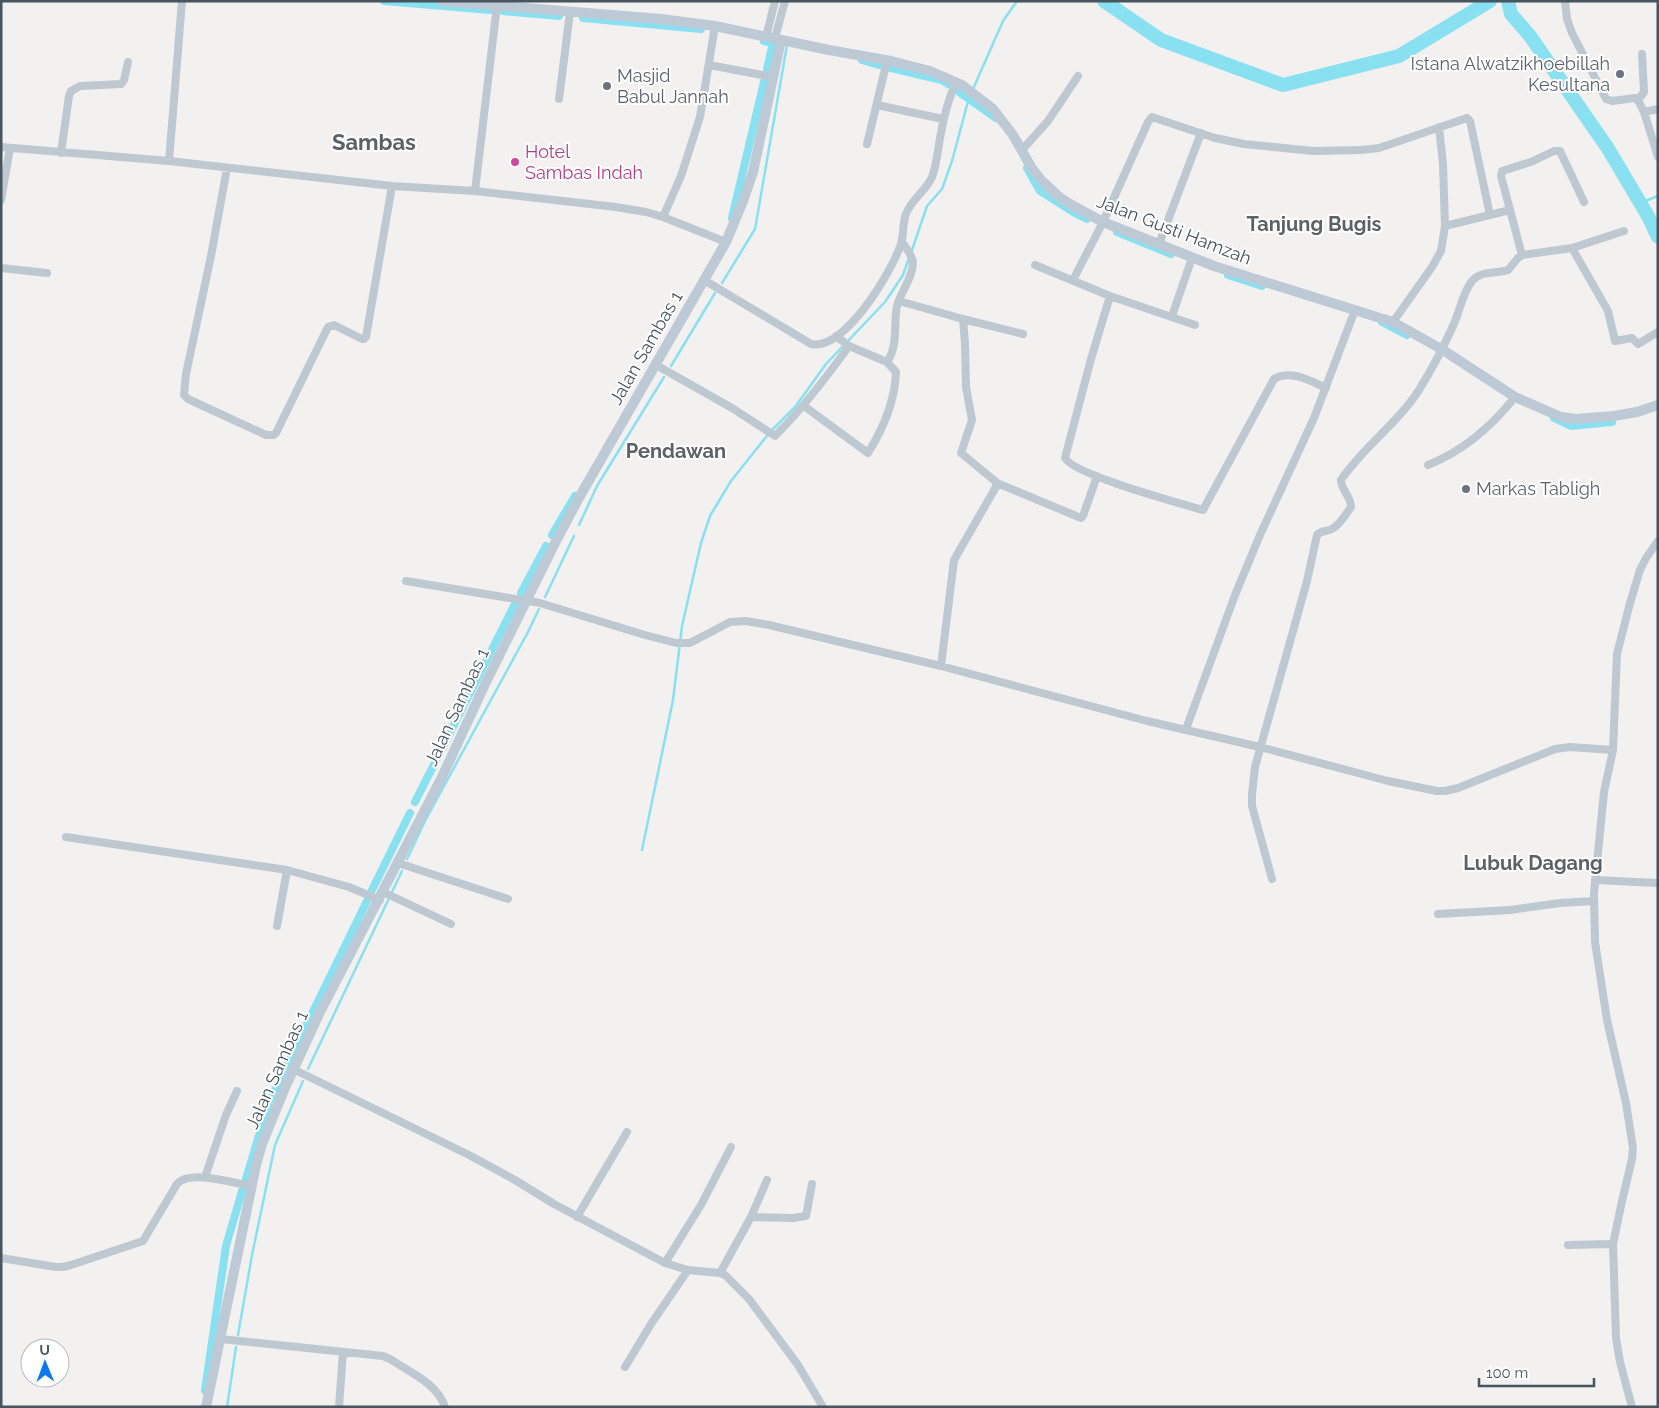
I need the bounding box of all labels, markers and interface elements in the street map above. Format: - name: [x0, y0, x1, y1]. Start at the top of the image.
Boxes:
- place label: Istana Alwatzikhoebillah Kesultana: [1411, 53, 1610, 95]
- place label: Masjid Babul Jannah: [617, 65, 729, 107]
- marker: Istana Alwatzikhoebillah Kesultana: [1614, 68, 1626, 80]
- marker: Masjid Babul Jannah: [601, 80, 613, 92]
- district label: Sambas: [332, 129, 416, 155]
- place label: Hotel Sambas Indah: [525, 141, 643, 183]
- marker: Hotel Sambas Indah: [509, 156, 521, 168]
- street label: Jalan Gusti Hamzah: [1094, 190, 1254, 269]
- district label: Tanjung Bugis: [1247, 212, 1382, 236]
- street label: Jalan Sambas 1: [605, 287, 687, 408]
- district label: Pendawan: [626, 439, 726, 463]
- place label: Markas Tabligh: [1476, 478, 1600, 499]
- marker: Markas Tabligh: [1460, 483, 1472, 495]
- street label: Jalan Sambas 1: [420, 644, 493, 769]
- district label: Lubuk Dagang: [1463, 851, 1603, 875]
- street label: Jalan Sambas 1: [241, 1007, 312, 1132]
- north arrow: [20, 1338, 70, 1388]
- text: U: [39, 1342, 50, 1358]
- scale bar: [1479, 1356, 1594, 1388]
- text: 100 m: [1486, 1364, 1528, 1382]

